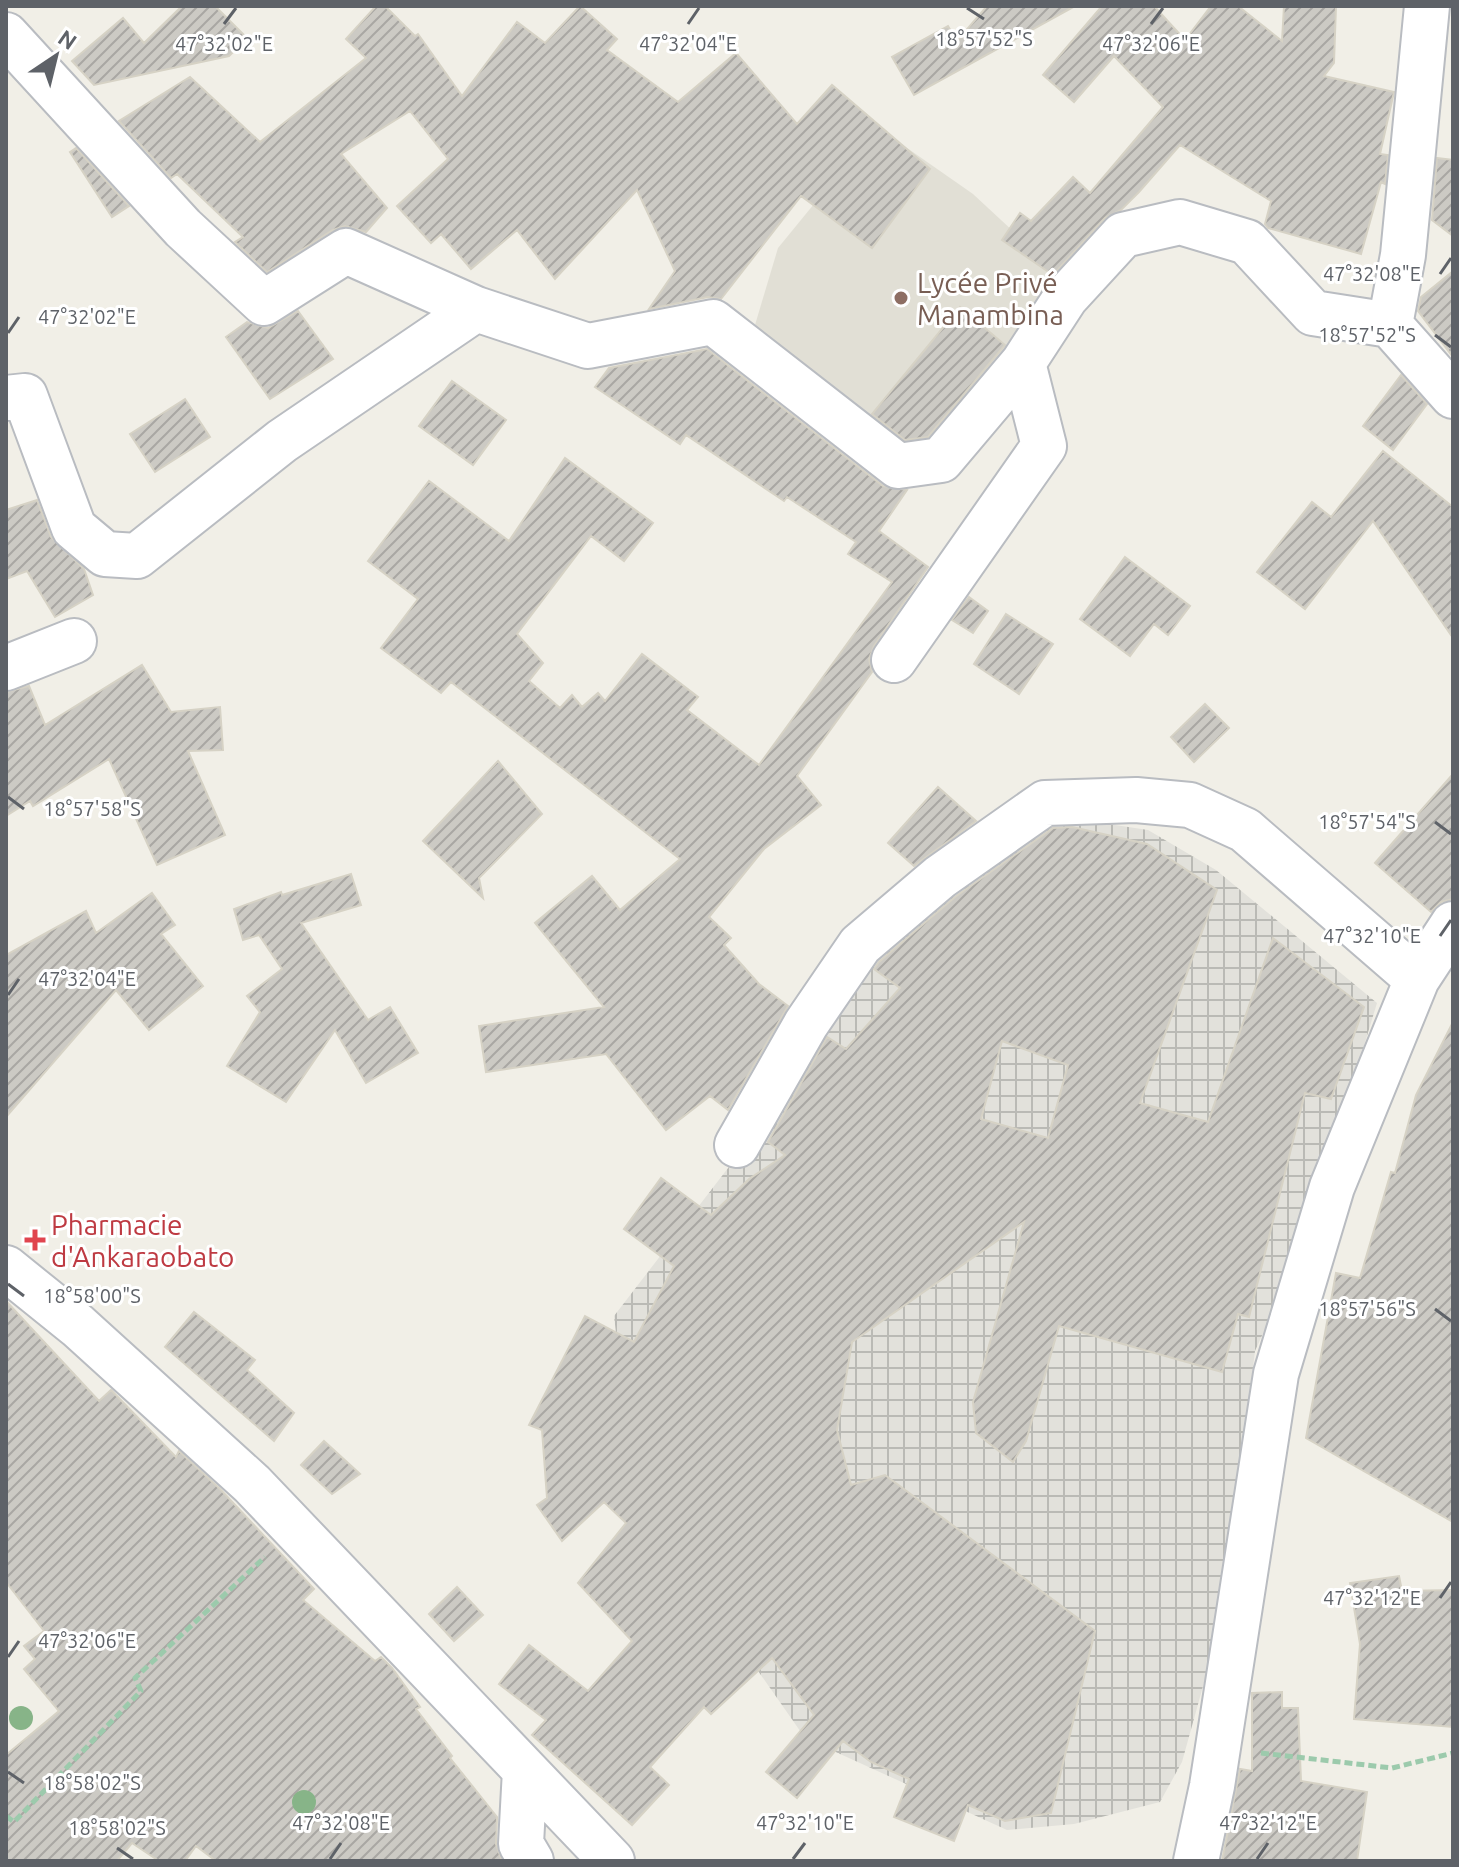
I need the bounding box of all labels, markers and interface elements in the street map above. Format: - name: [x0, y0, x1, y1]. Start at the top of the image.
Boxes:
- north arrow: [16, 16, 96, 96]
- text: N: [54, 24, 82, 54]
- text: 18°57'52"S: [935, 27, 1033, 50]
- text: 47°32'02"E: [175, 32, 273, 55]
- text: 47°32'04"E: [639, 32, 737, 55]
- text: 47°32'06"E: [1102, 32, 1200, 55]
- text: 47°32'08"E: [1323, 262, 1421, 285]
- place label: Lycée Privé Manambina: [917, 267, 1064, 330]
- marker: Lycée Privé Manambina: [892, 289, 910, 307]
- text: 47°32'02"E: [38, 305, 136, 328]
- text: 18°57'52"S: [1318, 323, 1416, 346]
- text: 18°57'58"S: [43, 797, 141, 820]
- text: 18°57'54"S: [1318, 810, 1416, 833]
- text: 47°32'10"E: [1323, 924, 1421, 947]
- text: 47°32'04"E: [38, 967, 136, 990]
- place label: Pharmacie d'Ankaraobato: [51, 1209, 234, 1272]
- marker: Pharmacie d'Ankaraobato: [26, 1231, 44, 1249]
- text: 18°58'00"S: [43, 1284, 141, 1307]
- text: 18°57'56"S: [1318, 1297, 1416, 1320]
- text: 47°32'12"E: [1323, 1586, 1421, 1609]
- text: 47°32'06"E: [38, 1629, 136, 1652]
- text: 18°58'02"S: [43, 1771, 141, 1794]
- text: 47°32'08"E: [292, 1811, 390, 1834]
- text: 47°32'10"E: [756, 1811, 854, 1834]
- text: 47°32'12"E: [1219, 1811, 1317, 1834]
- text: 18°58'02"S: [68, 1816, 166, 1839]

